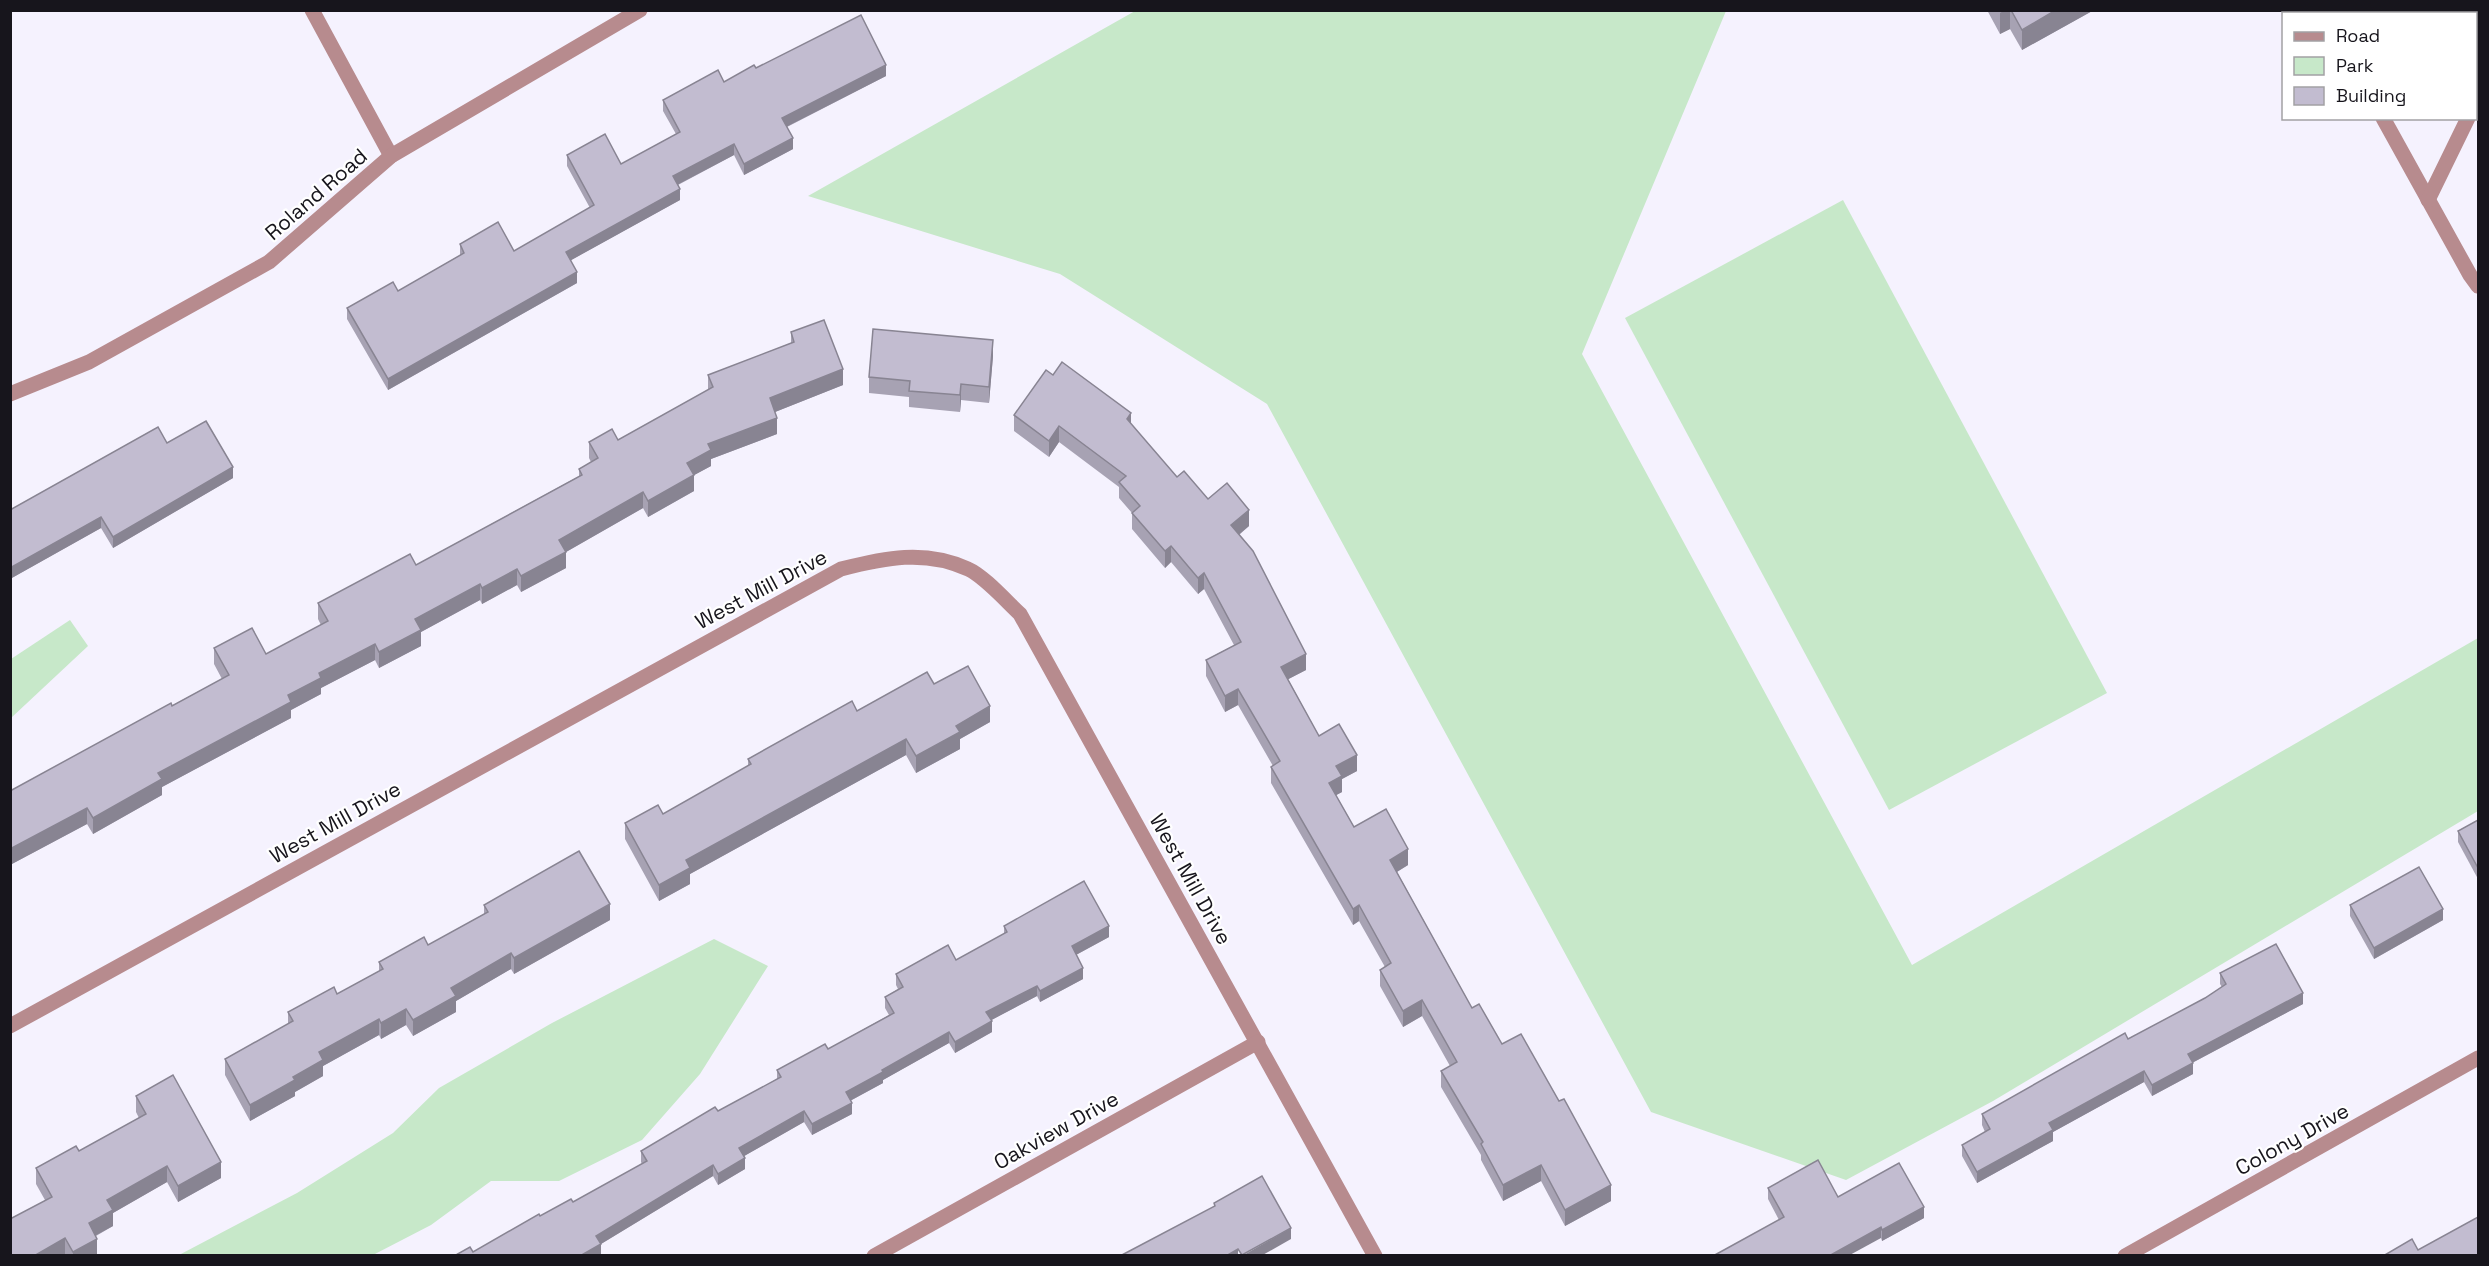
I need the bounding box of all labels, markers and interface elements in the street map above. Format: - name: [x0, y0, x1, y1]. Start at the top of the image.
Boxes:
- legend: [2282, 12, 2477, 120]
- text: Road: [2336, 24, 2380, 47]
- text: Park: [2336, 54, 2374, 77]
- text: Building: [2336, 84, 2406, 107]
- street label: Roland Road: [259, 142, 373, 246]
- street label: West Mill Drive: [690, 543, 832, 635]
- street label: West Mill Drive: [265, 775, 405, 869]
- street label: West Mill Drive: [1144, 809, 1238, 949]
- street label: Oakview Drive: [989, 1085, 1123, 1175]
- street label: Colony Drive: [2230, 1097, 2354, 1181]

